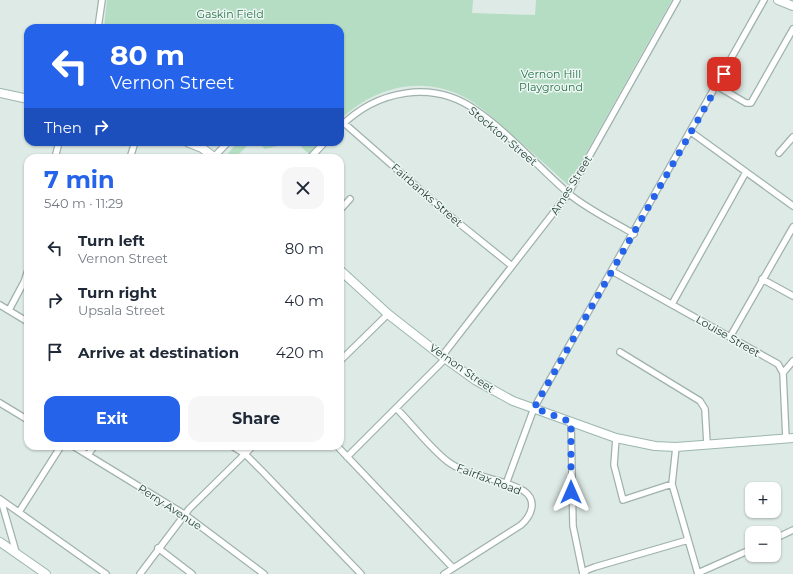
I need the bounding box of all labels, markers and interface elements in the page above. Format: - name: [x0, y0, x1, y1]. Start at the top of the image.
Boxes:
- park label: Gaskin Field: [196, 7, 264, 21]
- text: 80 m: [110, 38, 185, 72]
- icon: left: [44, 40, 96, 92]
- pin: [707, 57, 741, 91]
- icon: arrive: [713, 63, 735, 85]
- park label: Vernon Hill Playground: [519, 67, 583, 94]
- text: Vernon Street: [110, 72, 234, 94]
- street label: Stockton Street: [466, 103, 541, 169]
- icon: right: [90, 116, 112, 138]
- text: Then: [44, 118, 82, 137]
- street label: Ames Street: [547, 152, 595, 217]
- street label: Fairbanks Street: [389, 160, 466, 230]
- text: 7 min: [44, 165, 115, 194]
- button: close: [282, 167, 324, 209]
- text: 540 m · 11:29: [44, 195, 123, 211]
- text: Turn left: [78, 231, 145, 250]
- icon: left: [44, 237, 66, 259]
- text: 80 m: [285, 239, 324, 258]
- text: Vernon Street: [78, 250, 168, 266]
- text: Turn right: [78, 283, 157, 302]
- icon: right: [44, 289, 66, 311]
- text: 40 m: [284, 291, 324, 310]
- text: Upsala Street: [78, 302, 165, 318]
- street label: Louise Street: [693, 312, 763, 360]
- street label: Vernon Street: [427, 340, 498, 396]
- icon: arrive: [44, 341, 66, 363]
- text: Arrive at destination: [78, 343, 239, 362]
- text: 420 m: [276, 343, 324, 362]
- button: Exit: [44, 396, 180, 442]
- button: Share: [188, 396, 324, 442]
- street label: Fairfax Road: [455, 460, 523, 498]
- position arrow: [550, 471, 592, 513]
- street label: Perry Avenue: [135, 481, 205, 533]
- map controls: [745, 482, 781, 562]
- button: +: [745, 482, 781, 518]
- button: −: [745, 526, 781, 562]

